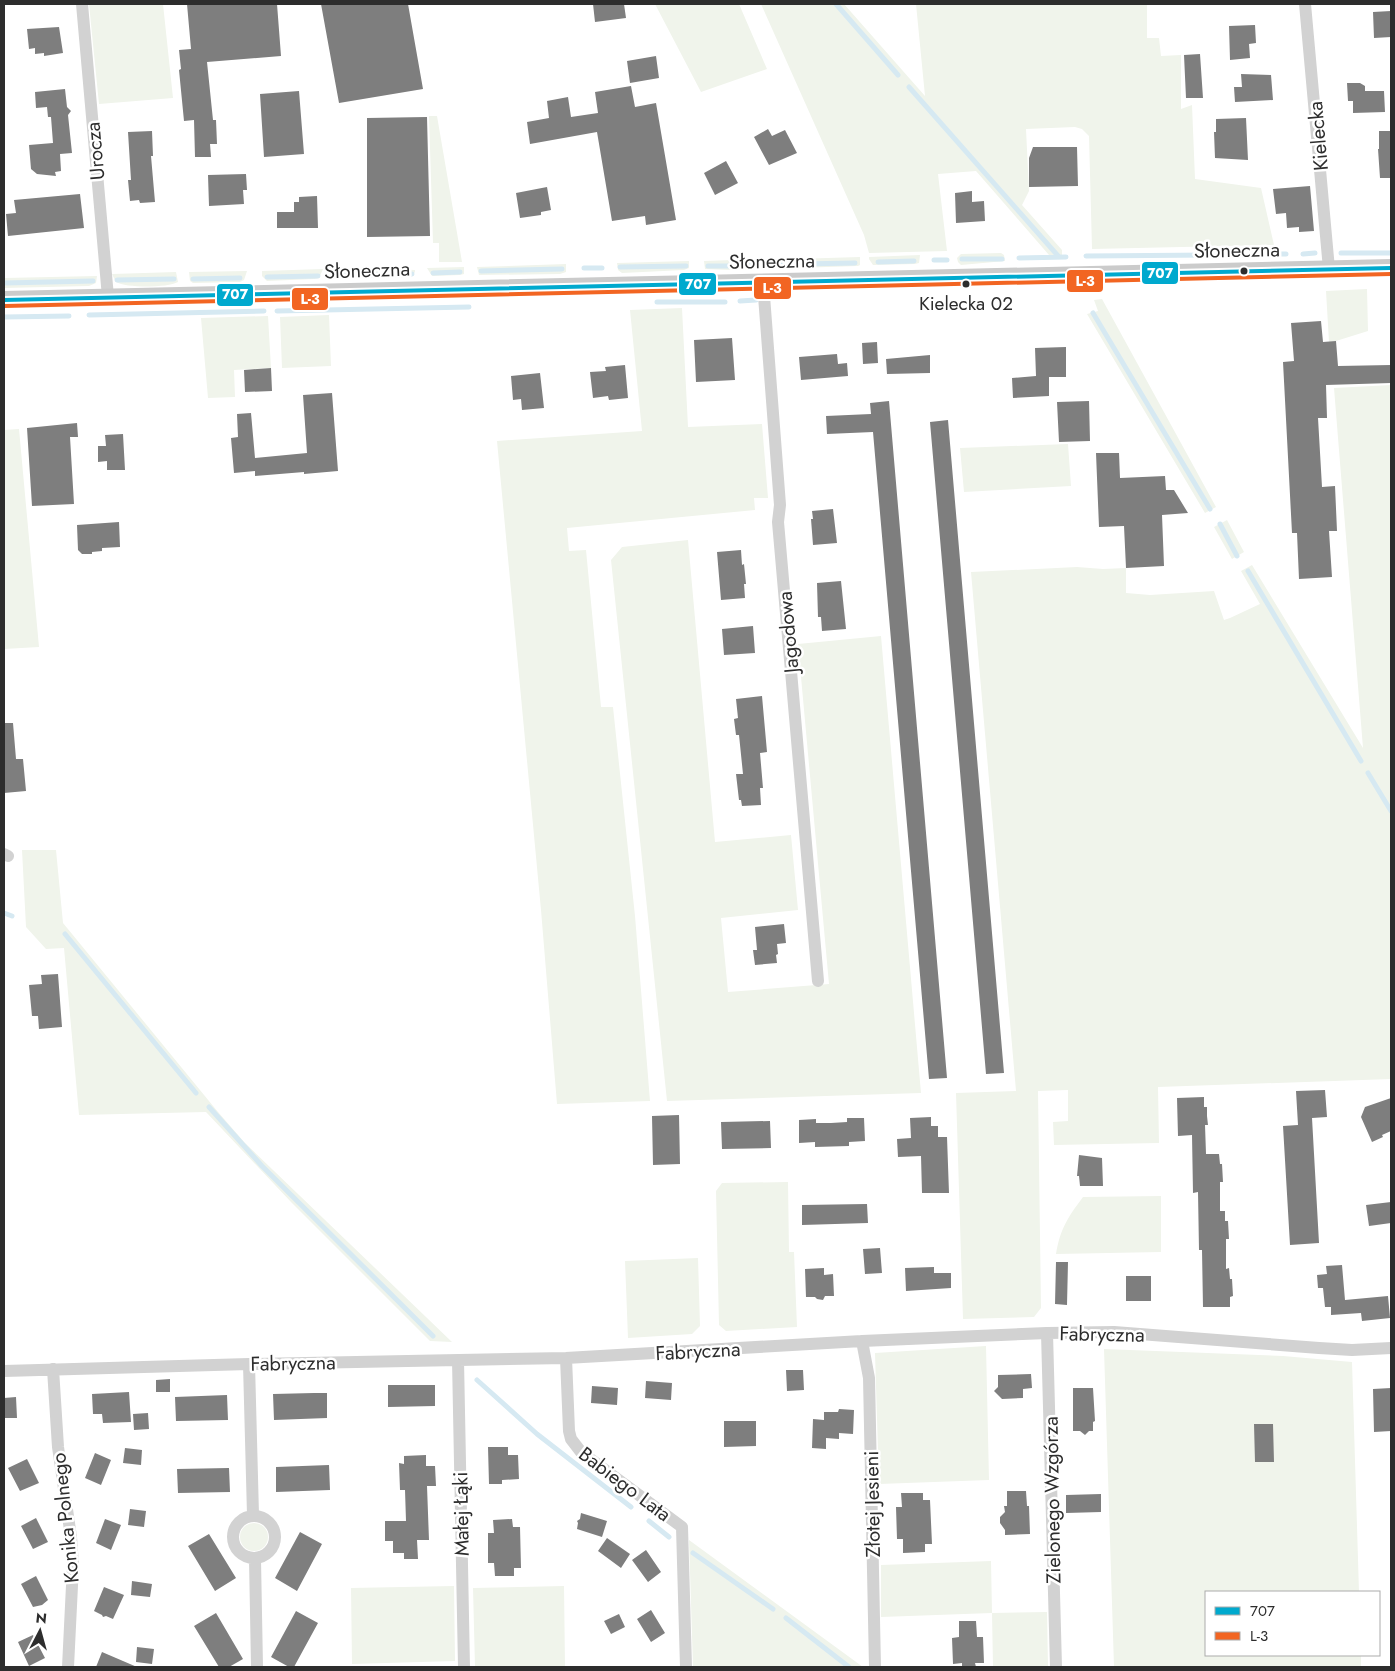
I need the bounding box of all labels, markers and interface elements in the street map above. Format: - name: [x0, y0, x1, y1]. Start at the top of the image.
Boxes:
- street label: Kielecka: [1301, 100, 1336, 172]
- street label: Urocza: [79, 121, 112, 181]
- street label: Słoneczna: [1194, 235, 1280, 266]
- street label: Słoneczna: [729, 246, 815, 277]
- street label: Słoneczna: [323, 255, 411, 286]
- line badge: 707: [1141, 261, 1179, 285]
- text: 707: [1147, 263, 1174, 283]
- unlabelled marker: [1239, 266, 1249, 276]
- line badge: L-3: [1066, 269, 1104, 293]
- text: L-3: [1075, 271, 1095, 291]
- line badge: 707: [678, 272, 717, 296]
- text: 707: [685, 274, 712, 294]
- line badge: L-3: [753, 276, 792, 300]
- text: L-3: [762, 278, 782, 298]
- marker: Kielecka 02: [961, 279, 971, 289]
- line badge: 707: [216, 283, 254, 307]
- text: 707: [222, 284, 249, 304]
- line badge: L-3: [291, 287, 329, 311]
- text: L-3: [300, 289, 320, 309]
- place label: Kielecka 02: [919, 290, 1013, 317]
- street label: Jagodowa: [770, 590, 807, 677]
- street label: Fabryczna: [1059, 1319, 1145, 1350]
- street label: Fabryczna: [655, 1335, 741, 1368]
- street label: Fabryczna: [250, 1348, 336, 1379]
- street label: Zielonego Wzgórza: [1037, 1416, 1068, 1584]
- street label: Babiego Lata: [572, 1440, 677, 1529]
- street label: Złotej Jesieni: [857, 1450, 888, 1558]
- street label: Konika Polnego: [44, 1451, 87, 1584]
- street label: Małej Łąki: [446, 1472, 477, 1556]
- legend: [1205, 1591, 1380, 1656]
- text: 707: [1250, 1600, 1275, 1622]
- north arrow: [15, 1606, 65, 1656]
- text: N: [35, 1608, 48, 1629]
- text: L-3: [1250, 1625, 1268, 1647]

